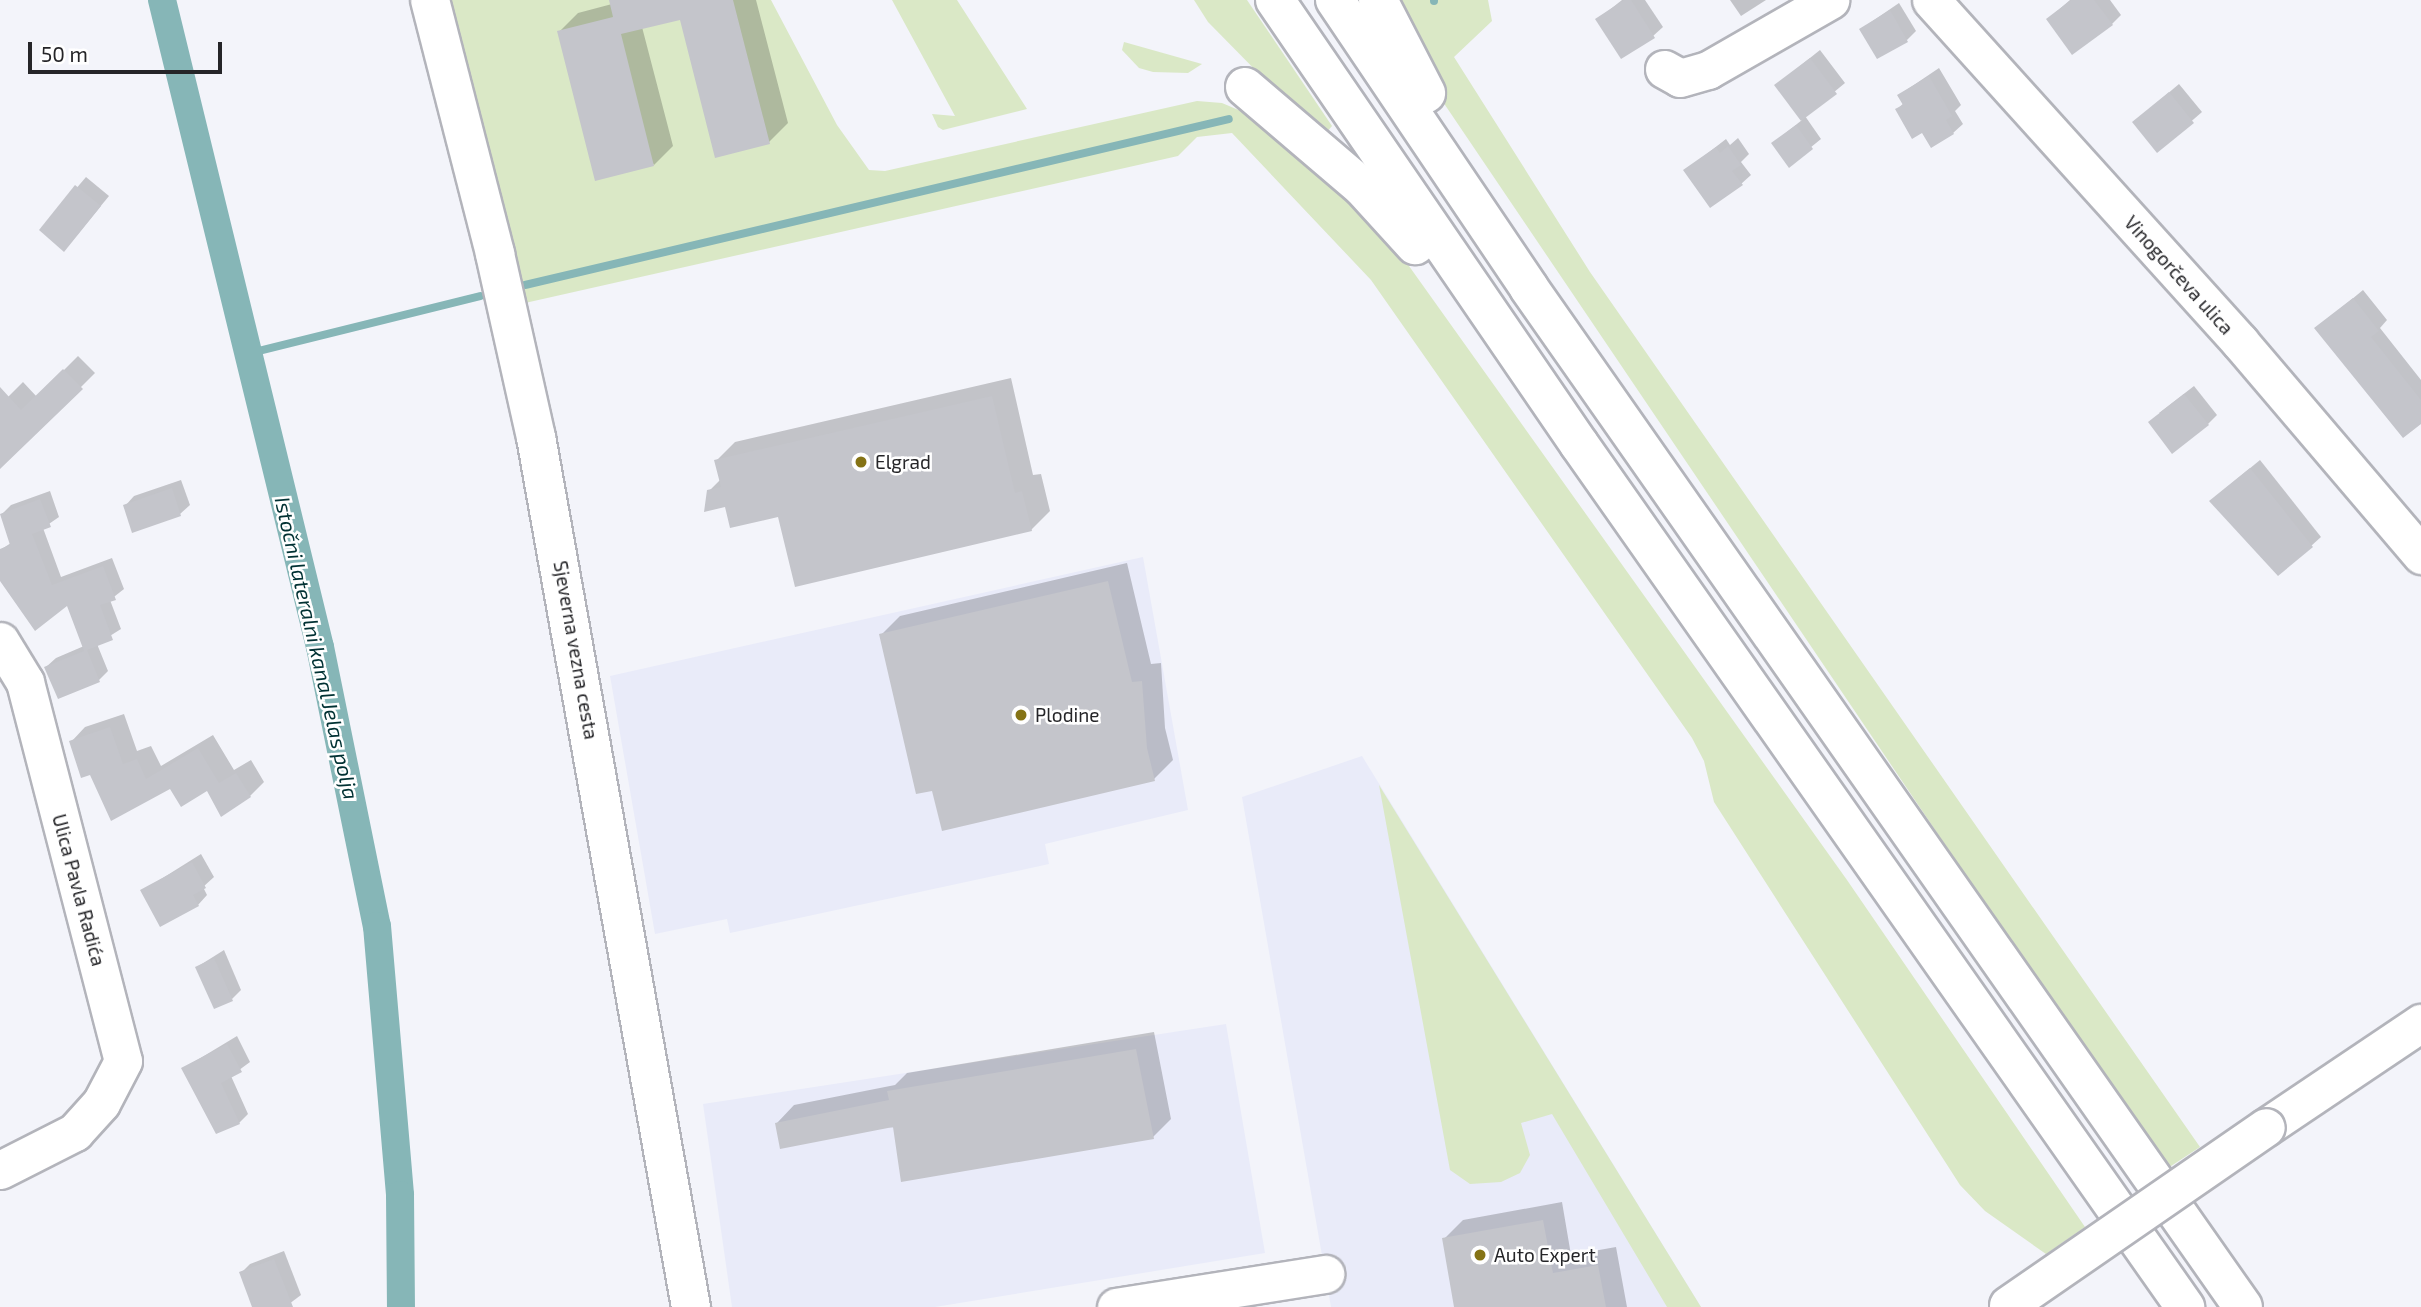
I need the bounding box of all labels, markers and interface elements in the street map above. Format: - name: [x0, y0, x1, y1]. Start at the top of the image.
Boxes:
- scale bar: [32, 28, 226, 72]
- text: 50 m: [41, 41, 88, 66]
- street label: Vinogorčeva ulica: [2120, 211, 2238, 339]
- place label: Elgrad: [875, 451, 931, 473]
- marker: Elgrad: [853, 454, 869, 470]
- water label: Istočni lateralni kanal Jelas polja: [270, 494, 364, 802]
- street label: Sjeverna vezna cesta: [549, 559, 603, 741]
- place label: Plodine: [1035, 704, 1099, 726]
- marker: Plodine: [1013, 707, 1029, 723]
- street label: Ulica Pavla Radića: [48, 812, 110, 968]
- place label: Auto Expert: [1494, 1244, 1596, 1266]
- marker: Auto Expert: [1472, 1247, 1488, 1263]

